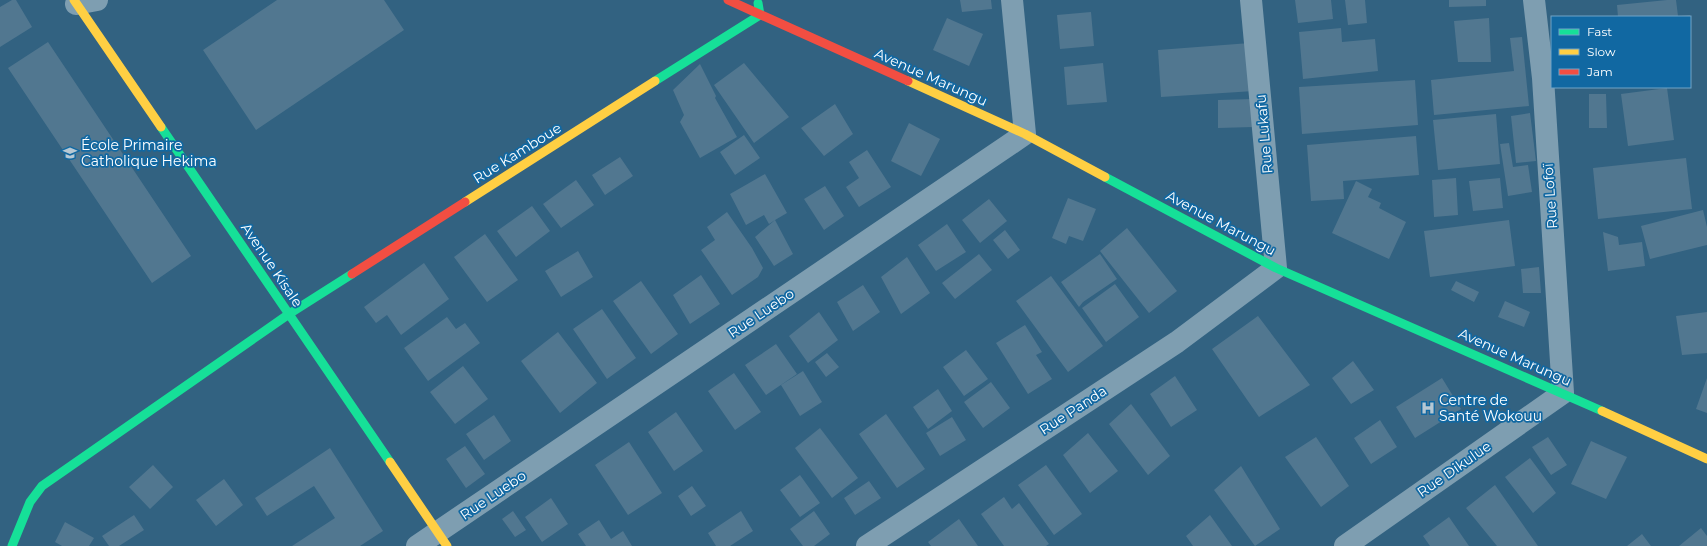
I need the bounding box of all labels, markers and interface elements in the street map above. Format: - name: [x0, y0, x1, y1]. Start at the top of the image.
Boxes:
- legend: [1551, 16, 1691, 88]
- text: Fast: [1587, 24, 1612, 39]
- street label: Avenue Marungu: [872, 44, 990, 110]
- text: Slow: [1587, 44, 1616, 59]
- text: Jam: [1586, 64, 1613, 79]
- street label: Rue Lukafu: [1252, 93, 1276, 175]
- street label: Rue Kamboue: [470, 119, 564, 187]
- place label: École Primaire Catholique Hekima: [81, 136, 217, 170]
- school or university icon: École Primaire Catholique Hekima: [62, 145, 78, 161]
- street label: Rue Lofoï: [1539, 162, 1561, 229]
- street label: Avenue Marungu: [1163, 187, 1279, 259]
- street label: Avenue Kisale: [237, 220, 307, 310]
- street label: Rue Luebo: [724, 284, 798, 342]
- street label: Avenue Marungu: [1456, 324, 1574, 390]
- street label: Rue Panda: [1036, 381, 1110, 439]
- place label: Centre de Santé Wokouu: [1439, 391, 1542, 425]
- hospital icon: Centre de Santé Wokouu: [1420, 400, 1436, 416]
- street label: Rue Dikulue: [1414, 437, 1494, 501]
- street label: Rue Luebo: [456, 466, 530, 524]

